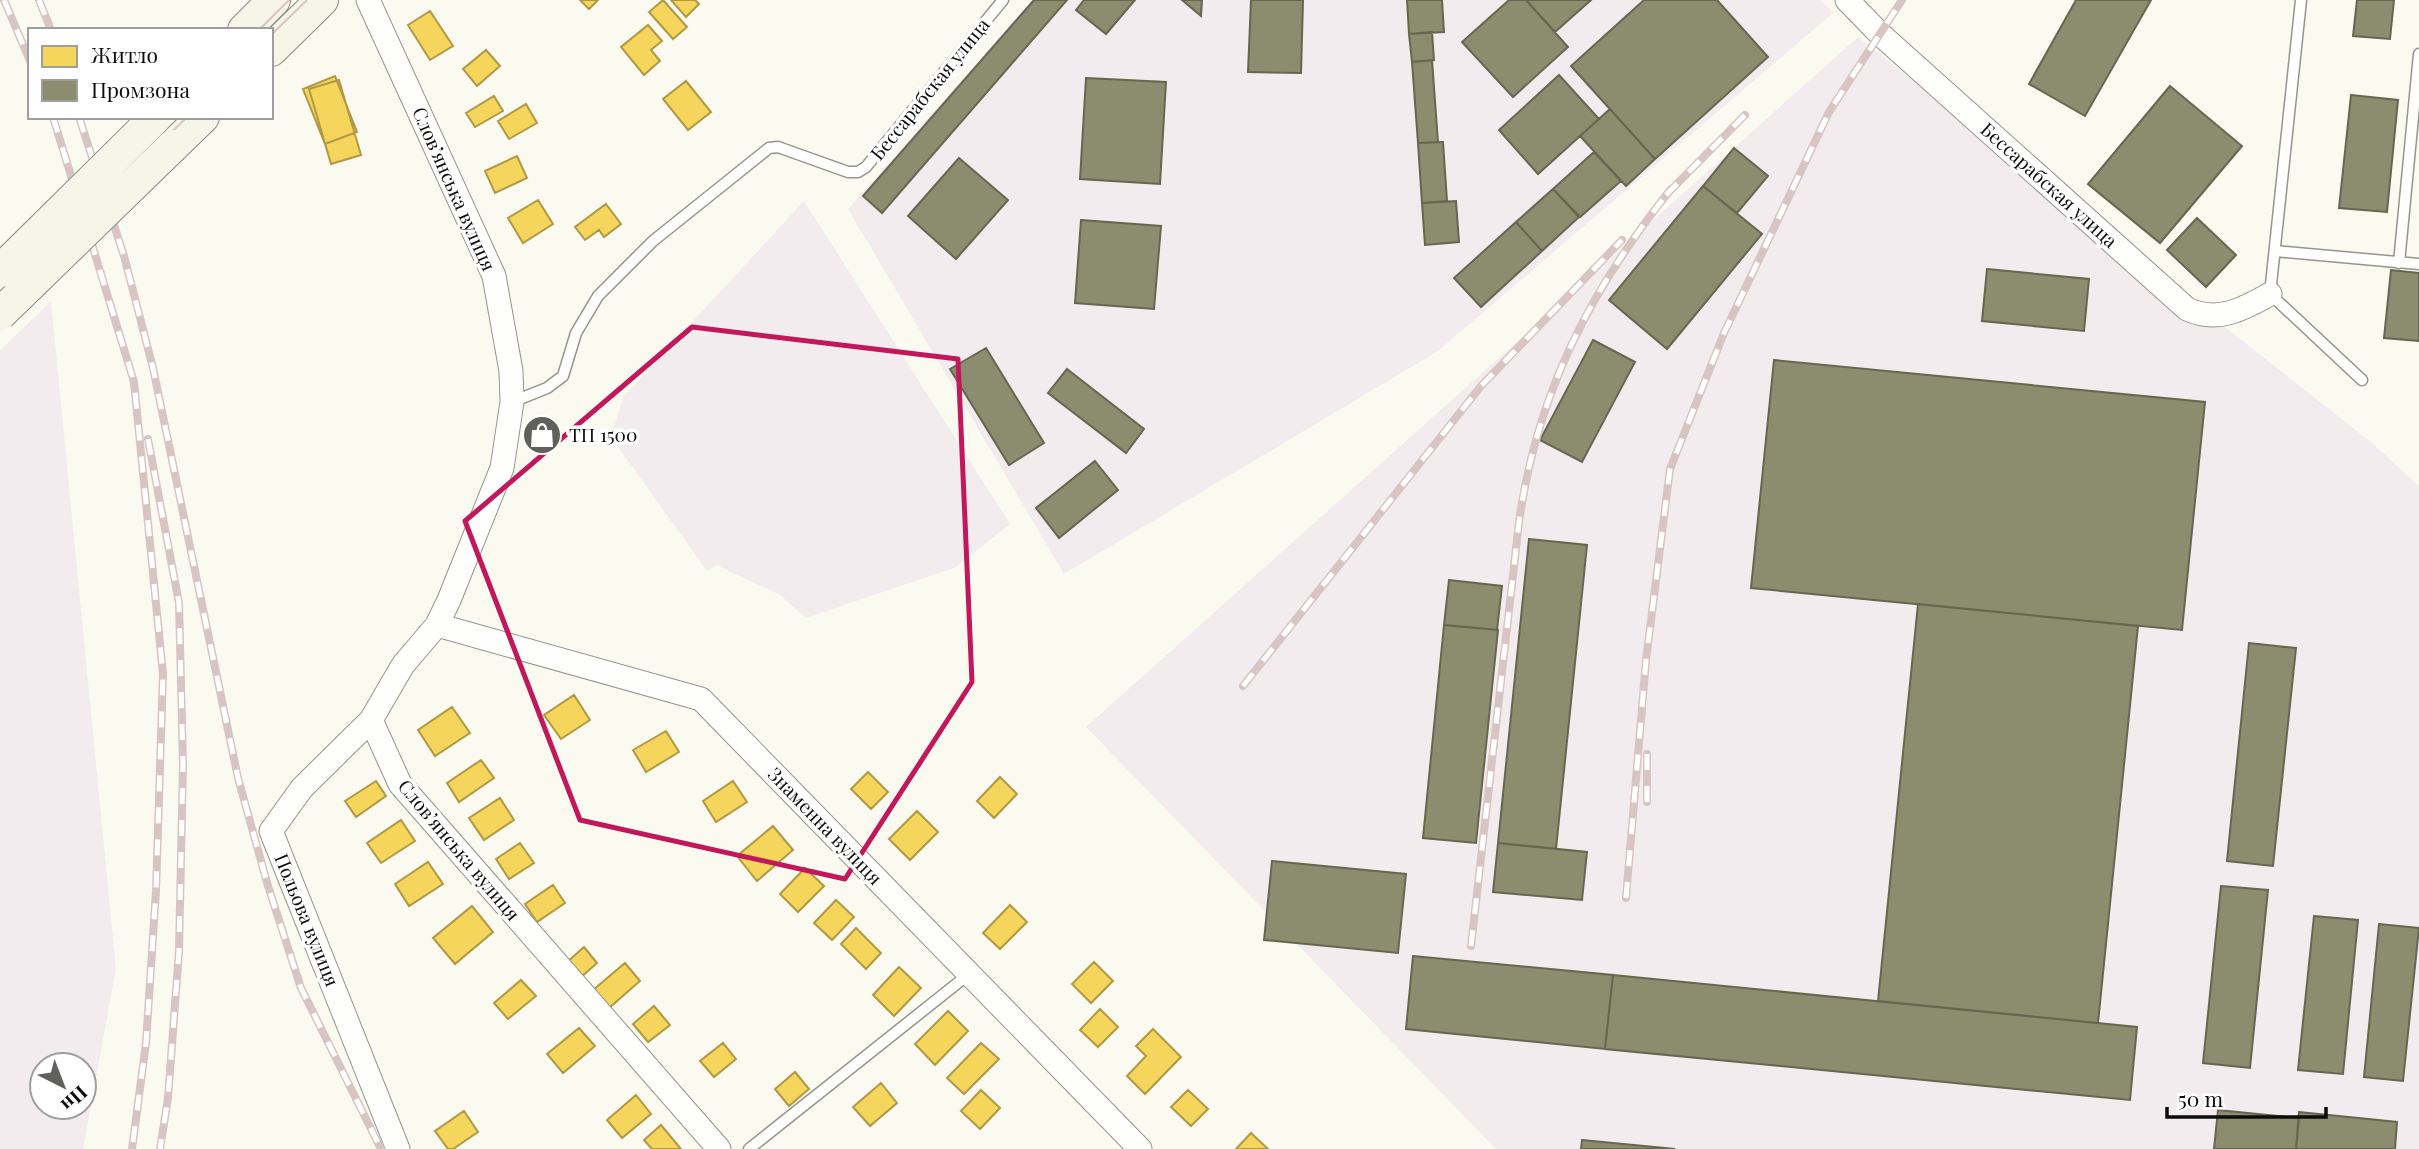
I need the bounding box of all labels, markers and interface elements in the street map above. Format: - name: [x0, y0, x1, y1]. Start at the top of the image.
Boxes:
- street label: Бессарабская улица: [864, 11, 995, 165]
- legend: [28, 28, 273, 119]
- text: Житло: [91, 40, 158, 68]
- text: Промзона: [91, 75, 190, 103]
- street label: Слов’янська вулиця: [407, 103, 503, 275]
- street label: Бессарабская улица: [1976, 116, 2124, 253]
- shop icon: ТП 1500: [521, 414, 563, 456]
- place label: ТП 1500: [569, 421, 637, 447]
- street label: Знаменна вулиця: [763, 761, 889, 890]
- street label: Слов’янська вулиця: [393, 773, 527, 925]
- street label: Польова вулиця: [269, 849, 346, 990]
- north arrow: [28, 1051, 98, 1121]
- scale bar: [2167, 1076, 2326, 1120]
- text: Пн: [56, 1081, 94, 1118]
- text: 50 m: [2178, 1084, 2224, 1112]

